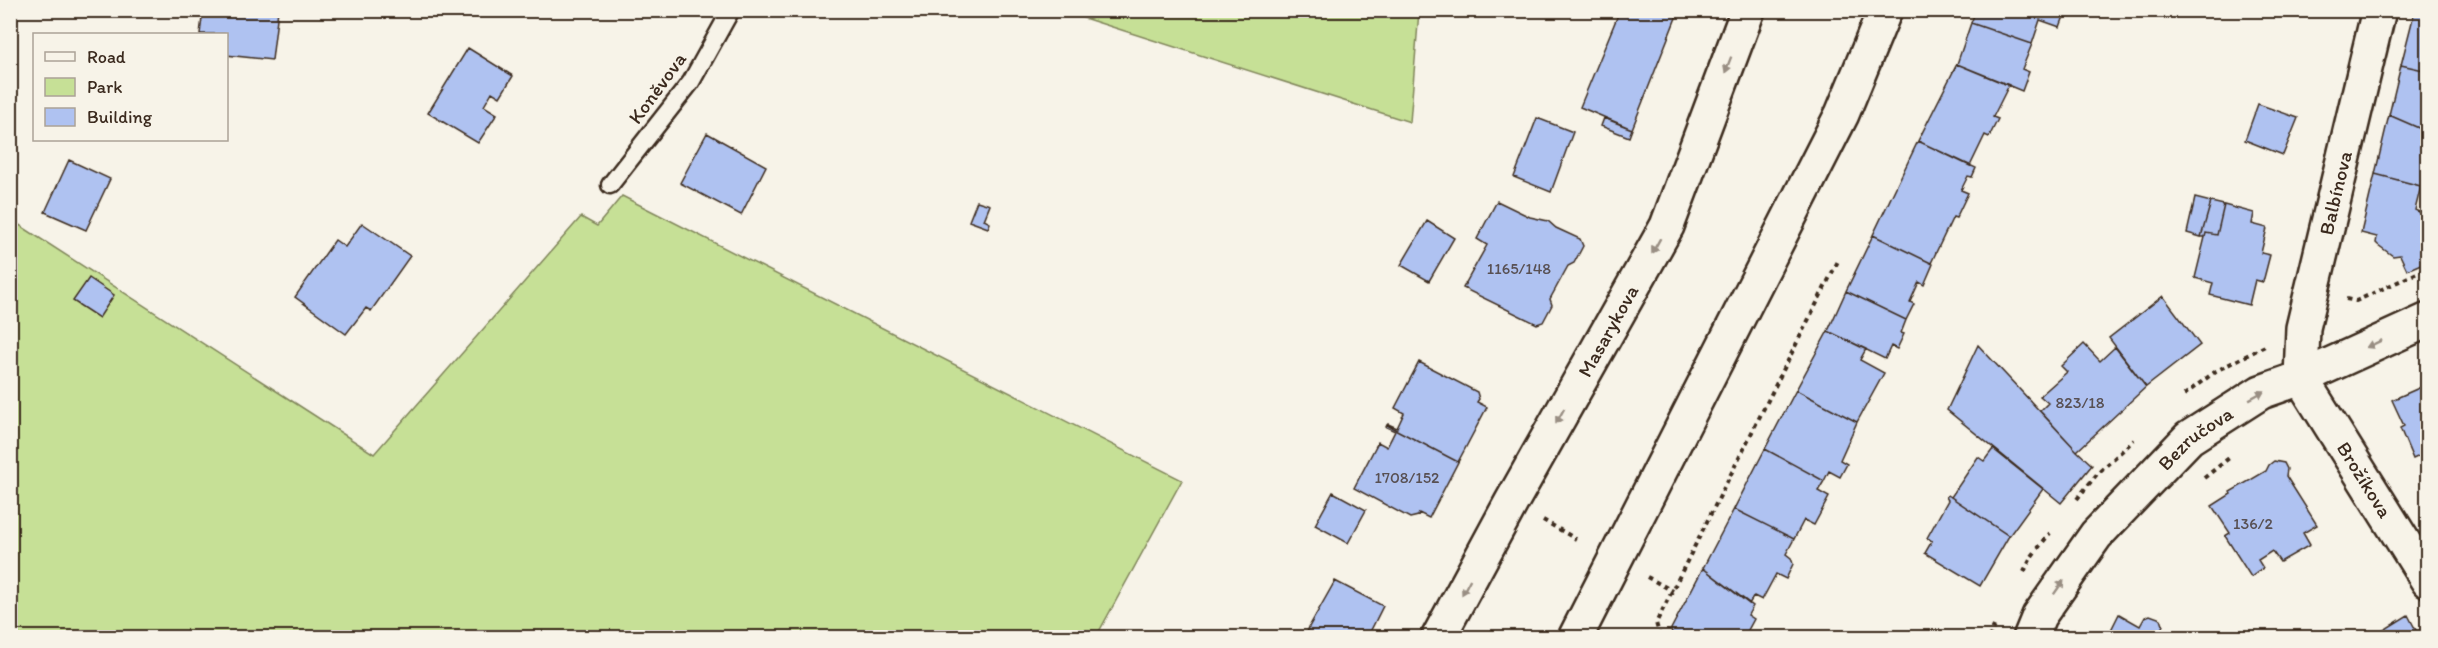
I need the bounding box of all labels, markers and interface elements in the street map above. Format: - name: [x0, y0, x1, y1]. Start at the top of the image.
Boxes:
- legend: [33, 33, 228, 141]
- text: Road: [87, 46, 126, 68]
- street label: Koněvova: [623, 47, 691, 129]
- one-way arrow: [1722, 56, 1732, 74]
- text: Park: [87, 76, 122, 98]
- text: Building: [87, 106, 153, 128]
- street label: Balbínova: [2314, 148, 2357, 237]
- one-way arrow: [1651, 238, 1661, 255]
- house number: 1165/148: [1487, 259, 1551, 278]
- street label: Masarykova: [1572, 280, 1644, 381]
- one-way arrow: [2365, 339, 2383, 349]
- one-way arrow: [2249, 390, 2266, 400]
- house number: 823/18: [2056, 393, 2105, 412]
- street label: Bezručova: [2153, 401, 2238, 475]
- one-way arrow: [1555, 408, 1565, 425]
- street label: Brožíkova: [2332, 437, 2398, 523]
- house number: 1708/152: [1375, 468, 1440, 487]
- house number: 136/2: [2233, 514, 2273, 533]
- one-way arrow: [1461, 578, 1471, 595]
- one-way arrow: [2053, 580, 2065, 596]

